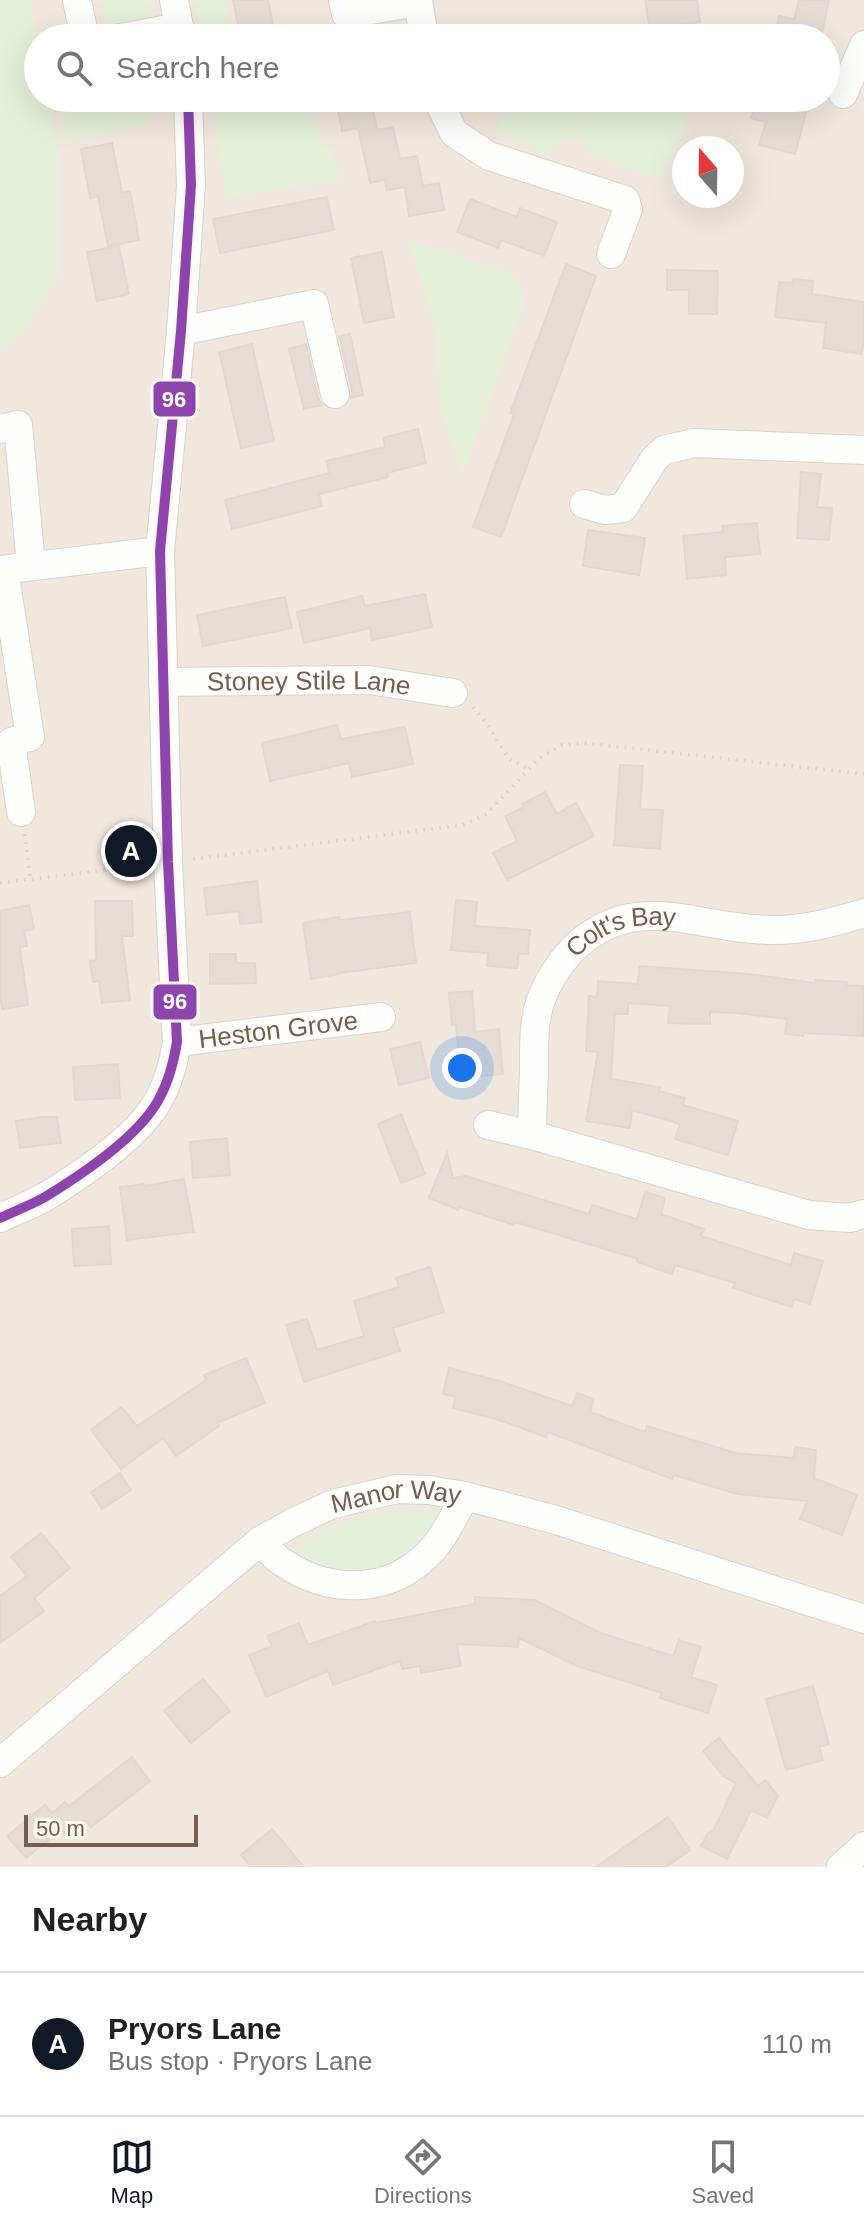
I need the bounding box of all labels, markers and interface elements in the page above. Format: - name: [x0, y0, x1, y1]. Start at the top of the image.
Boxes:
- search box: [24, 24, 840, 112]
- icon: search: [52, 46, 96, 90]
- text: Search here: [116, 51, 279, 84]
- north arrow: [672, 136, 744, 208]
- line badge: 96: [152, 380, 197, 418]
- text: 96: [162, 387, 186, 412]
- street label: Stoney Stile Lane: [207, 665, 413, 701]
- pin: A: [105, 821, 157, 881]
- street label: Colt's Bay: [560, 901, 677, 963]
- line badge: 96: [152, 983, 198, 1021]
- text: 96: [163, 989, 187, 1014]
- street label: Heston Grove: [197, 1005, 360, 1054]
- your location: [442, 1048, 482, 1088]
- street label: Manor Way: [328, 1474, 464, 1519]
- scale bar: [24, 1811, 198, 1847]
- text: 50 m: [36, 1816, 85, 1841]
- text: Nearby: [32, 1900, 147, 1938]
- text: Pryors Lane: [108, 2012, 281, 2045]
- text: A: [49, 2029, 67, 2059]
- text: 110 m: [762, 2029, 832, 2059]
- text: Bus stop · Pryors Lane: [108, 2046, 372, 2076]
- tab: Map: [110, 2135, 154, 2209]
- tab: Directions: [374, 2135, 472, 2209]
- tab: Saved: [692, 2135, 754, 2209]

